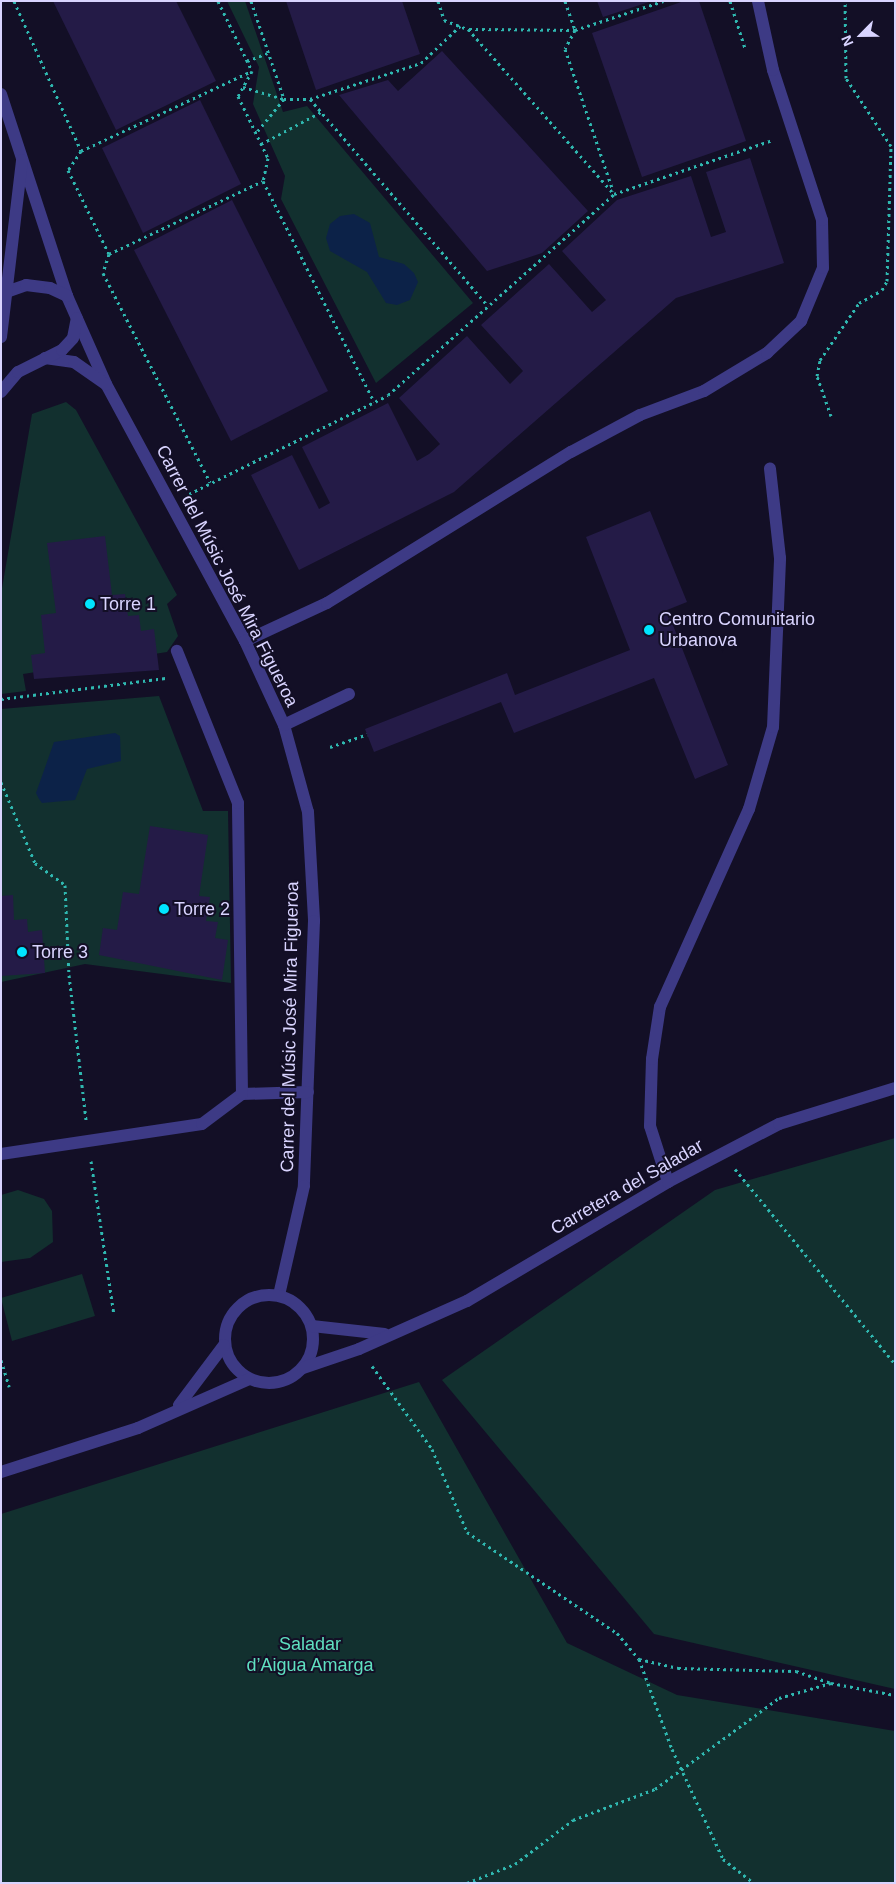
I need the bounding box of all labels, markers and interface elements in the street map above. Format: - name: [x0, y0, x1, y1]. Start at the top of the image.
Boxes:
- north arrow: [836, 10, 886, 60]
- text: N: [838, 33, 857, 49]
- street label: Carrer del Músic José Mira Figueroa: [151, 441, 303, 711]
- place label: Torre 1: [100, 593, 156, 615]
- marker: Torre 1: [84, 598, 96, 610]
- place label: Centro Comunitario Urbanova: [659, 609, 815, 652]
- marker: Centro Comunitario Urbanova: [643, 624, 655, 636]
- street label: Carrer del Músic José Mira Figueroa: [277, 881, 303, 1173]
- place label: Torre 2: [174, 898, 230, 920]
- marker: Torre 2: [158, 903, 170, 915]
- place label: Torre 3: [32, 941, 88, 963]
- marker: Torre 3: [16, 946, 28, 958]
- street label: Carretera del Saladar: [547, 1135, 707, 1239]
- park label: Saladar d’Aigua Amarga: [246, 1634, 374, 1676]

